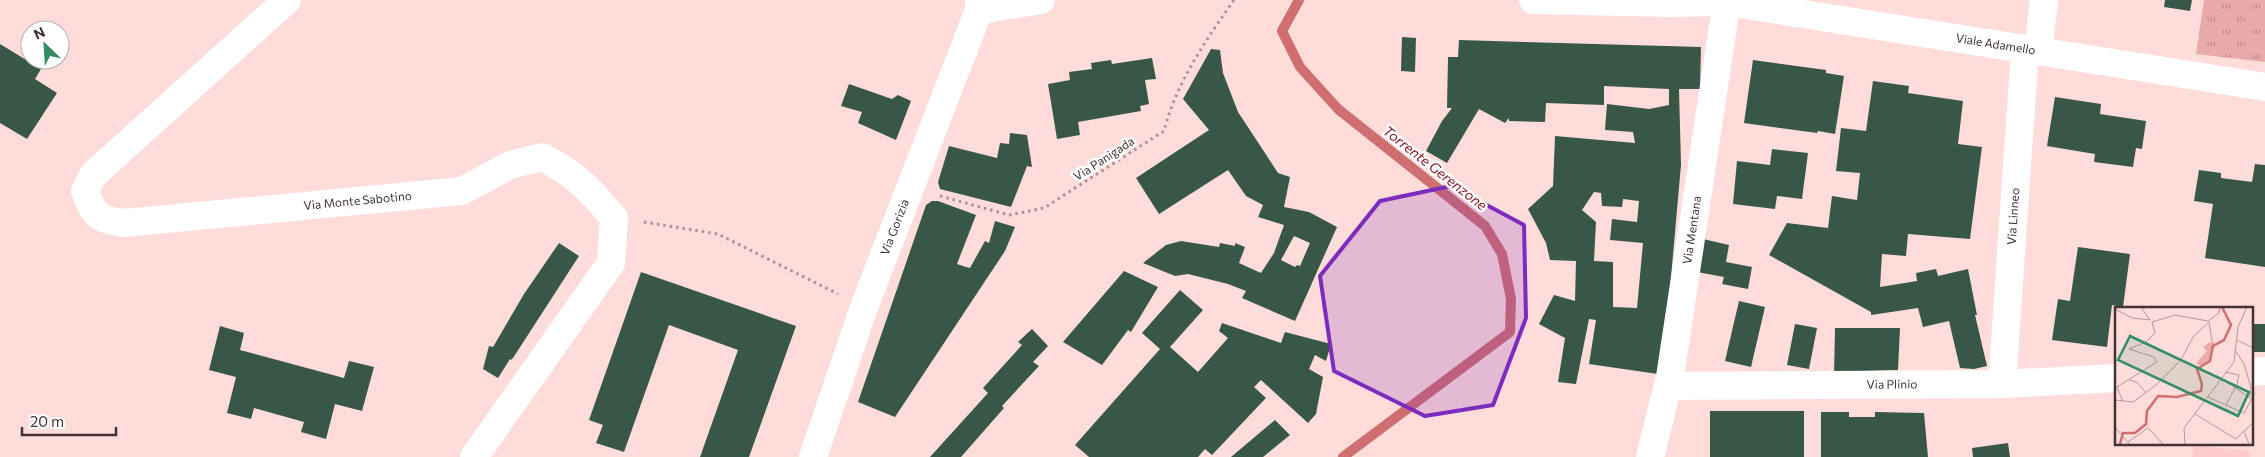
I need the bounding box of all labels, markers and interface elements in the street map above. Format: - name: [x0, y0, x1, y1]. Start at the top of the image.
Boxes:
- north arrow: [20, 20, 70, 70]
- text: N: [31, 23, 48, 43]
- street label: Viale Adamello: [1955, 30, 2037, 57]
- water label: Torrente Gerenzone: [1380, 122, 1491, 214]
- street label: Via Panigada: [1070, 133, 1136, 183]
- street label: Via Linneo: [2004, 187, 2021, 245]
- street label: Via Monte Sabotino: [303, 188, 412, 212]
- street label: Via Mentana: [1679, 195, 1703, 265]
- street label: Via Gorizia: [877, 197, 911, 257]
- inset map: [2115, 307, 2252, 444]
- street label: Via Plinio: [1867, 377, 1917, 391]
- scale bar: [22, 404, 116, 436]
- text: 20 m: [30, 412, 64, 430]

